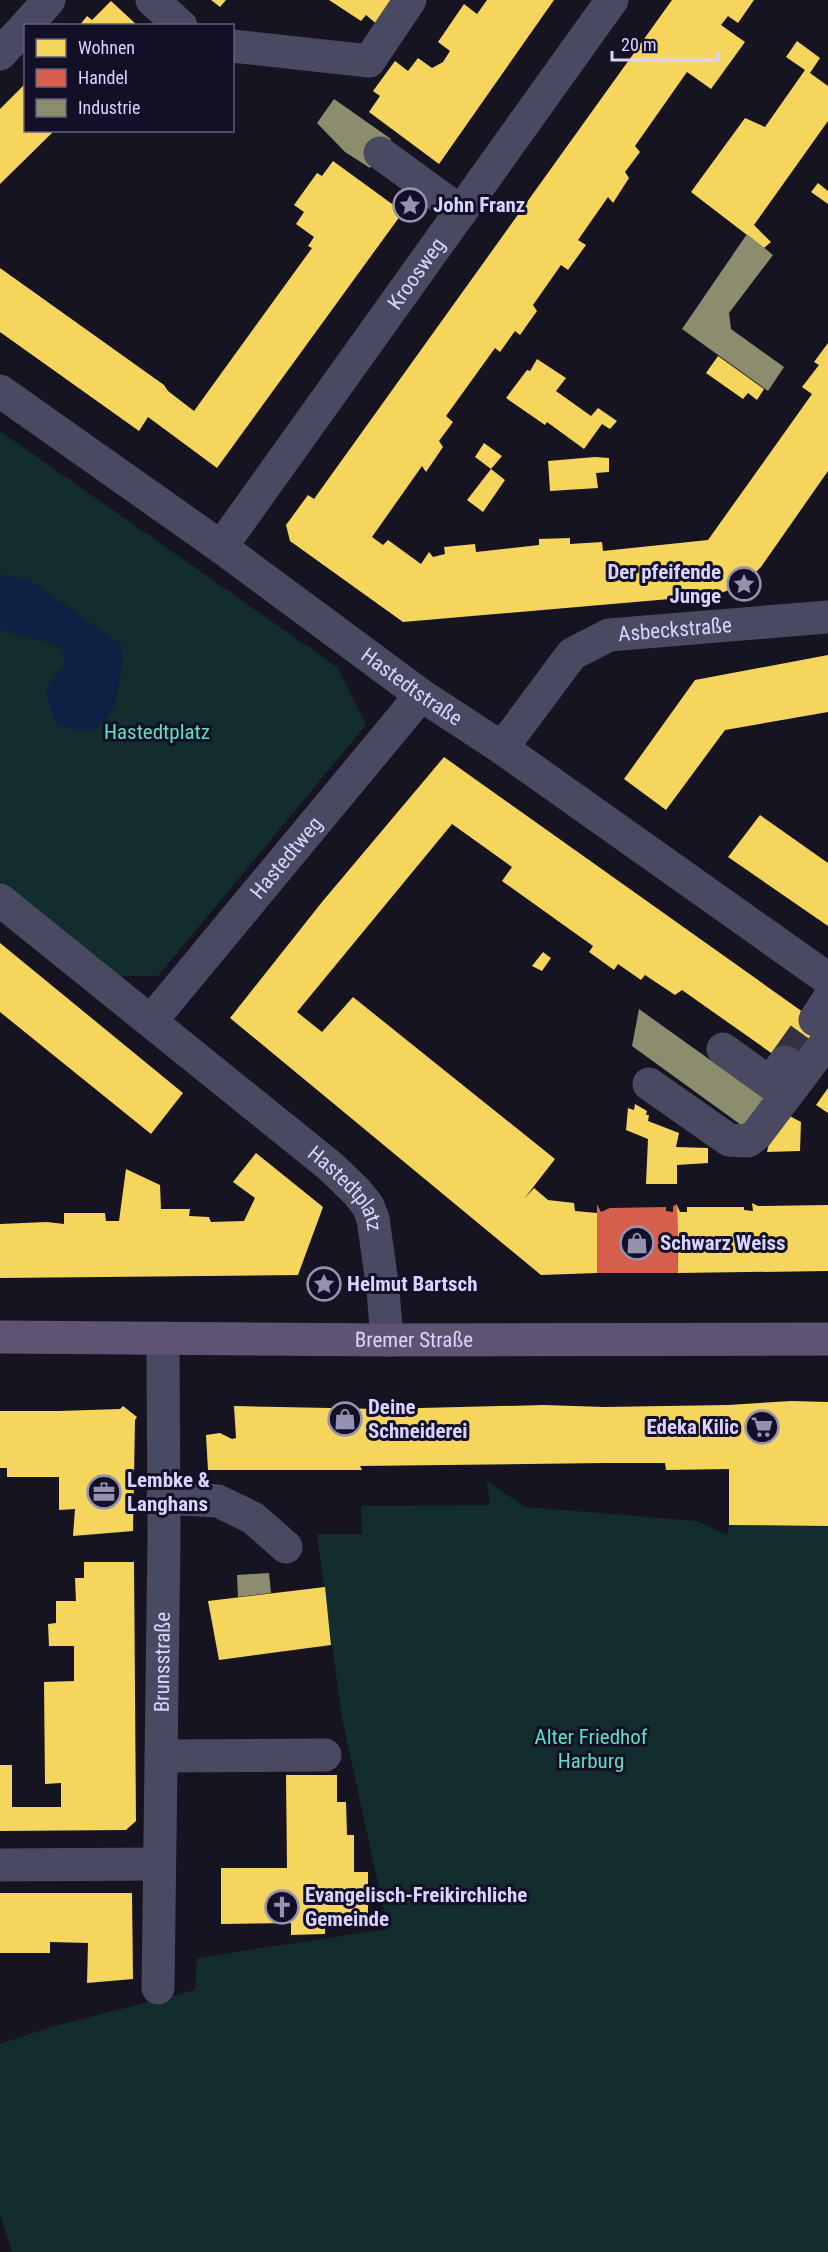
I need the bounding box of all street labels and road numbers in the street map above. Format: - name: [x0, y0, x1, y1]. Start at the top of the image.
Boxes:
- street label: Kroosweg: [383, 233, 450, 314]
- street label: Asbeckstraße: [617, 613, 733, 646]
- street label: Hastedtstraße: [357, 643, 467, 731]
- street label: Hastedtweg: [245, 812, 327, 904]
- street label: Hastedtplatz: [303, 1141, 387, 1233]
- street label: Bremer Straße: [355, 1328, 473, 1352]
- street label: Brunsstraße: [150, 1611, 175, 1712]

